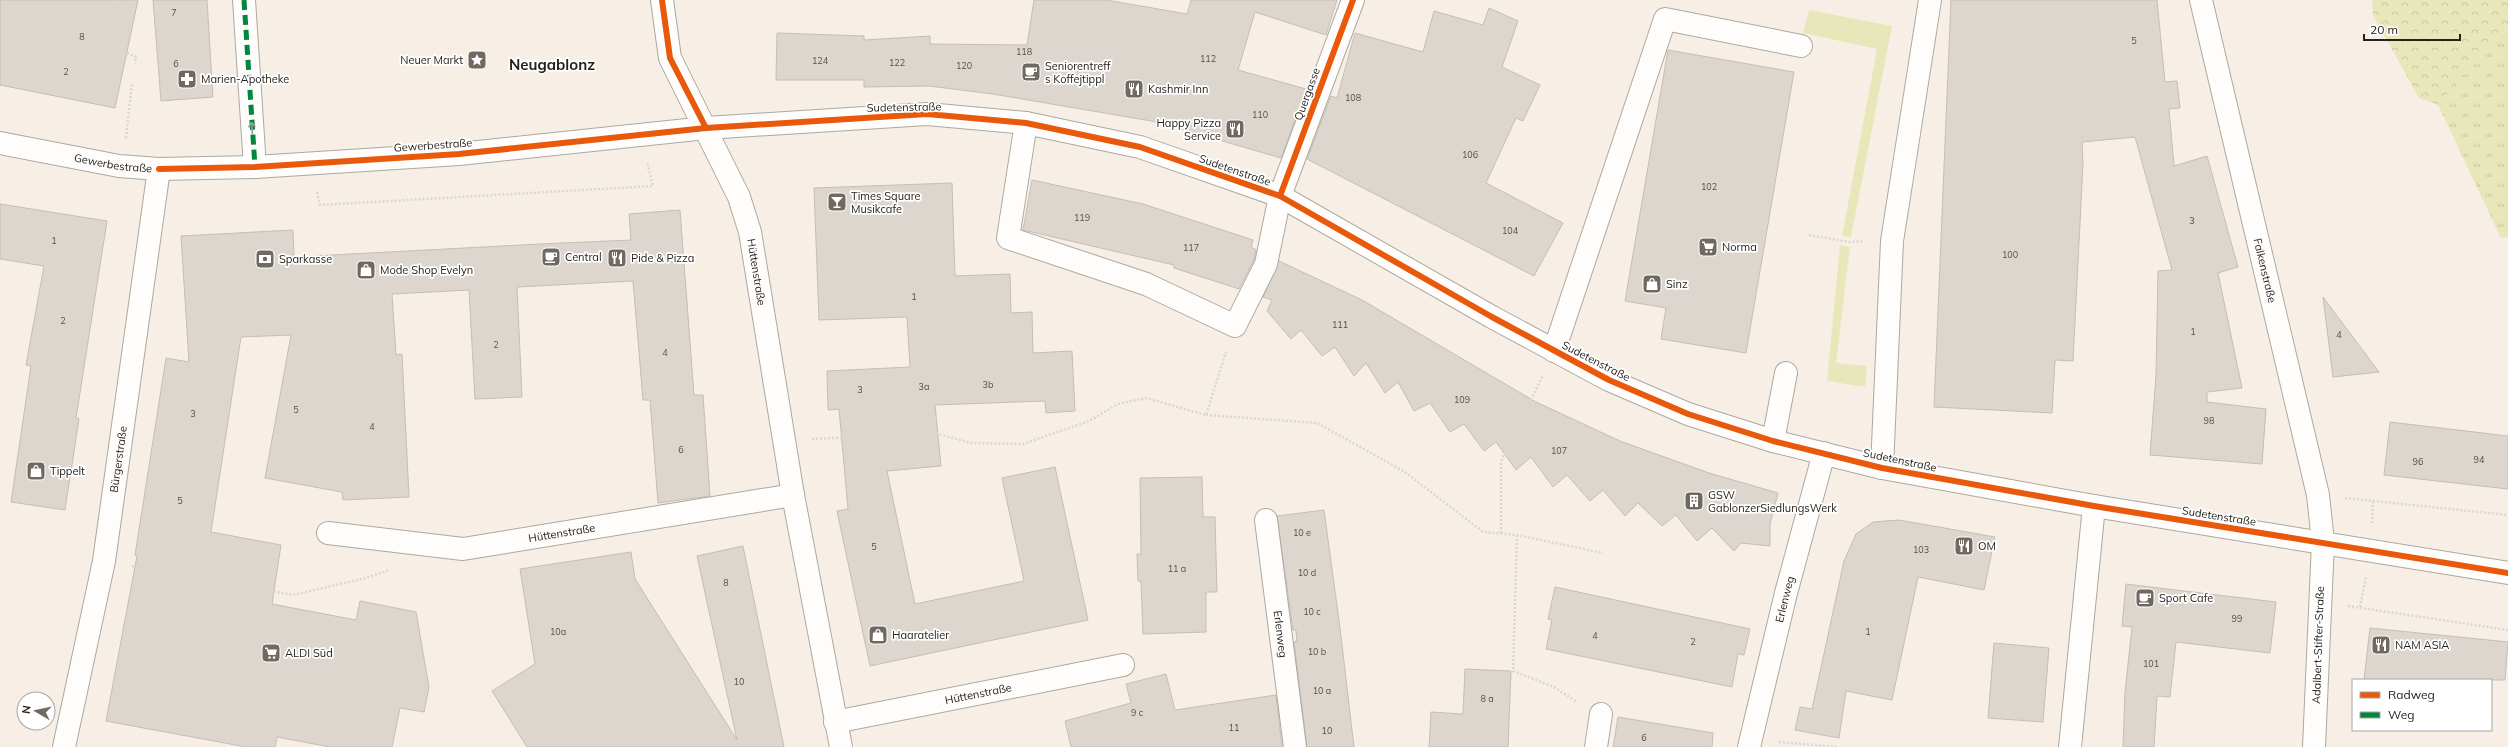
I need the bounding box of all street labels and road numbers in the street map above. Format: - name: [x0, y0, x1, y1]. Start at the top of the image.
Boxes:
- street label: Quergasse: [1291, 66, 1323, 122]
- street label: Sudetenstraße: [867, 99, 942, 115]
- street label: Gewerbestraße: [393, 135, 473, 155]
- street label: Gewerbestraße: [73, 150, 153, 175]
- street label: Sudetenstraße: [1197, 151, 1273, 189]
- street label: Falkenstraße: [2251, 237, 2279, 304]
- street label: Hüttenstraße: [744, 238, 769, 307]
- street label: Sudetenstraße: [1560, 338, 1632, 384]
- street label: Bürgerstraße: [107, 425, 130, 493]
- street label: Sudetenstraße: [1862, 445, 1938, 475]
- street label: Sudetenstraße: [2181, 503, 2257, 529]
- street label: Hüttenstraße: [527, 520, 596, 545]
- street label: Erlenweg: [1772, 574, 1797, 624]
- street label: Adalbert-Stifter-Straße: [2309, 586, 2327, 704]
- street label: Erlenweg: [1271, 610, 1291, 659]
- street label: Hüttenstraße: [944, 680, 1013, 707]

